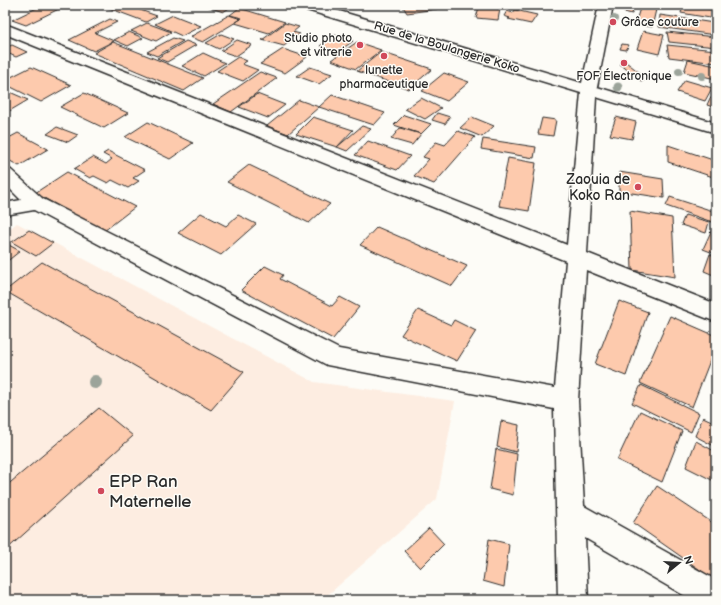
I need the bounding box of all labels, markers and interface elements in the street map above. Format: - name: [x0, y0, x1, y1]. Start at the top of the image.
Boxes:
- place label: Grâce couture: [621, 15, 699, 30]
- marker: Grâce couture: [608, 17, 618, 27]
- street label: Rue de la Boulangerie Koko: [372, 18, 522, 77]
- place label: Studio photo et vitrerie: [284, 31, 352, 60]
- marker: Studio photo et vitrerie: [355, 40, 365, 50]
- marker: lunette pharmaceutique: [379, 51, 389, 61]
- marker: FOF Électronique: [619, 58, 629, 68]
- place label: lunette pharmaceutique: [340, 63, 428, 92]
- place label: FOF Électronique: [576, 68, 672, 84]
- place label: Zaouia de Koko Ran: [566, 171, 630, 204]
- marker: Zaouia de Koko Ran: [633, 182, 643, 192]
- place label: EPP Ran Maternelle: [109, 472, 191, 512]
- marker: EPP Ran Maternelle: [96, 486, 106, 496]
- north arrow: [659, 543, 699, 583]
- text: N: [681, 554, 695, 566]

